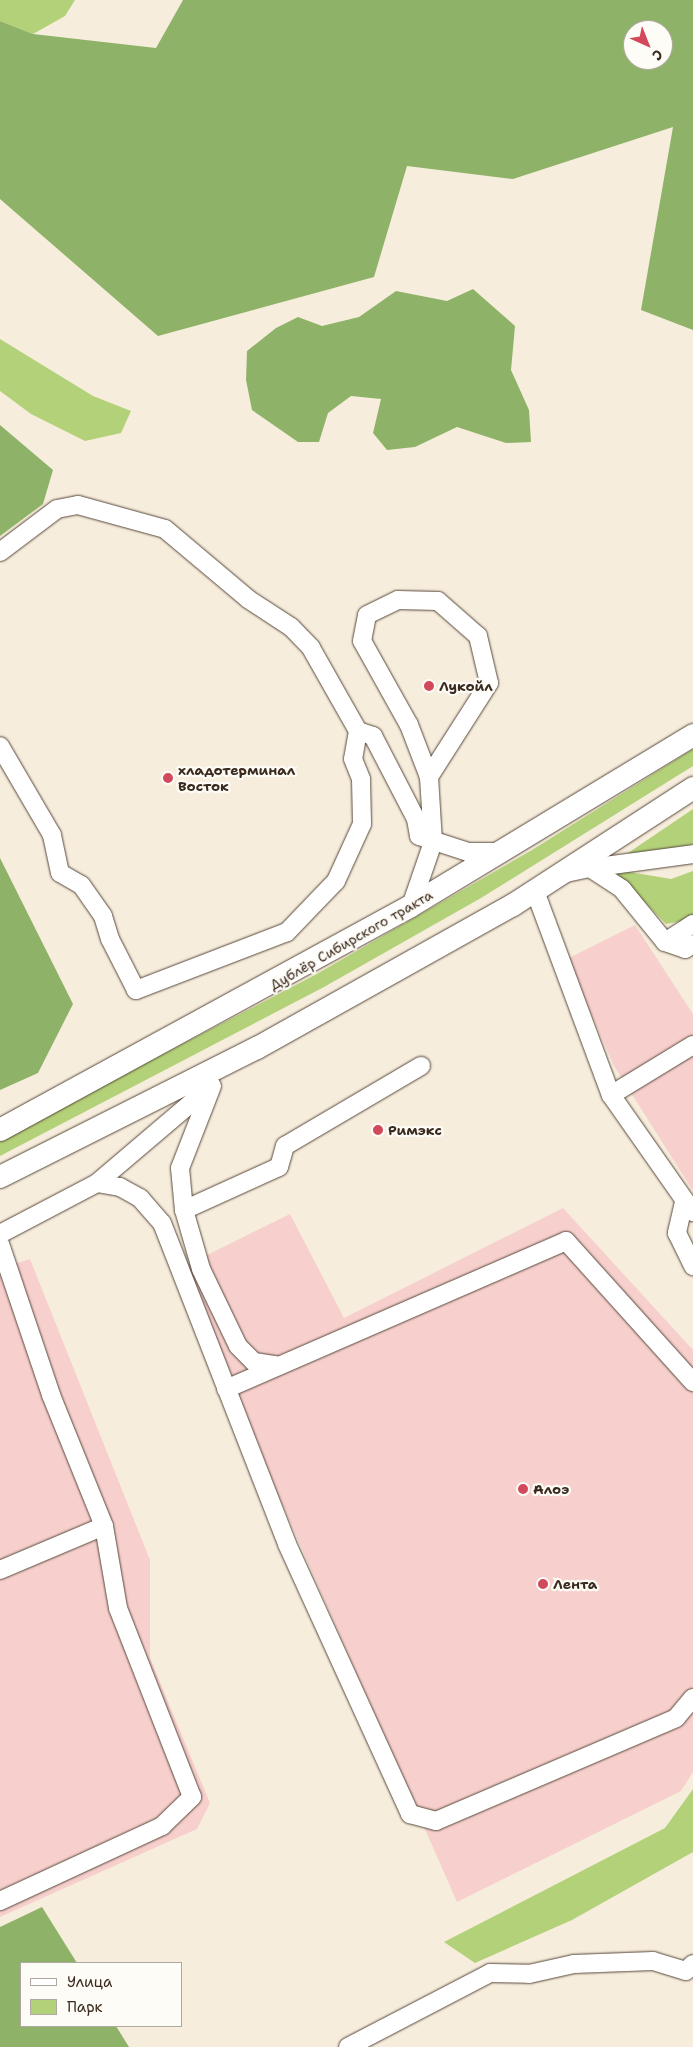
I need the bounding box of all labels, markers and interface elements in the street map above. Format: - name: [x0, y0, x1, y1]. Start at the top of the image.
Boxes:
- north arrow: [623, 20, 673, 70]
- text: С: [648, 46, 667, 65]
- place label: Лукойл: [439, 678, 493, 694]
- marker: Лукойл: [423, 680, 435, 692]
- place label: хладотерминал Восток: [178, 762, 295, 794]
- marker: хладотерминал Восток: [162, 772, 174, 784]
- street label: Дублёр Сибирского тракта: [267, 886, 435, 994]
- place label: Римэкс: [388, 1122, 442, 1138]
- marker: Римэкс: [372, 1124, 384, 1136]
- place label: Алоэ: [533, 1481, 569, 1497]
- marker: Алоэ: [517, 1483, 529, 1495]
- place label: Лента: [553, 1576, 597, 1592]
- marker: Лента: [537, 1578, 549, 1590]
- legend: [20, 1962, 182, 2027]
- text: Улица: [67, 1972, 112, 1992]
- text: Парк: [67, 1997, 103, 2017]

